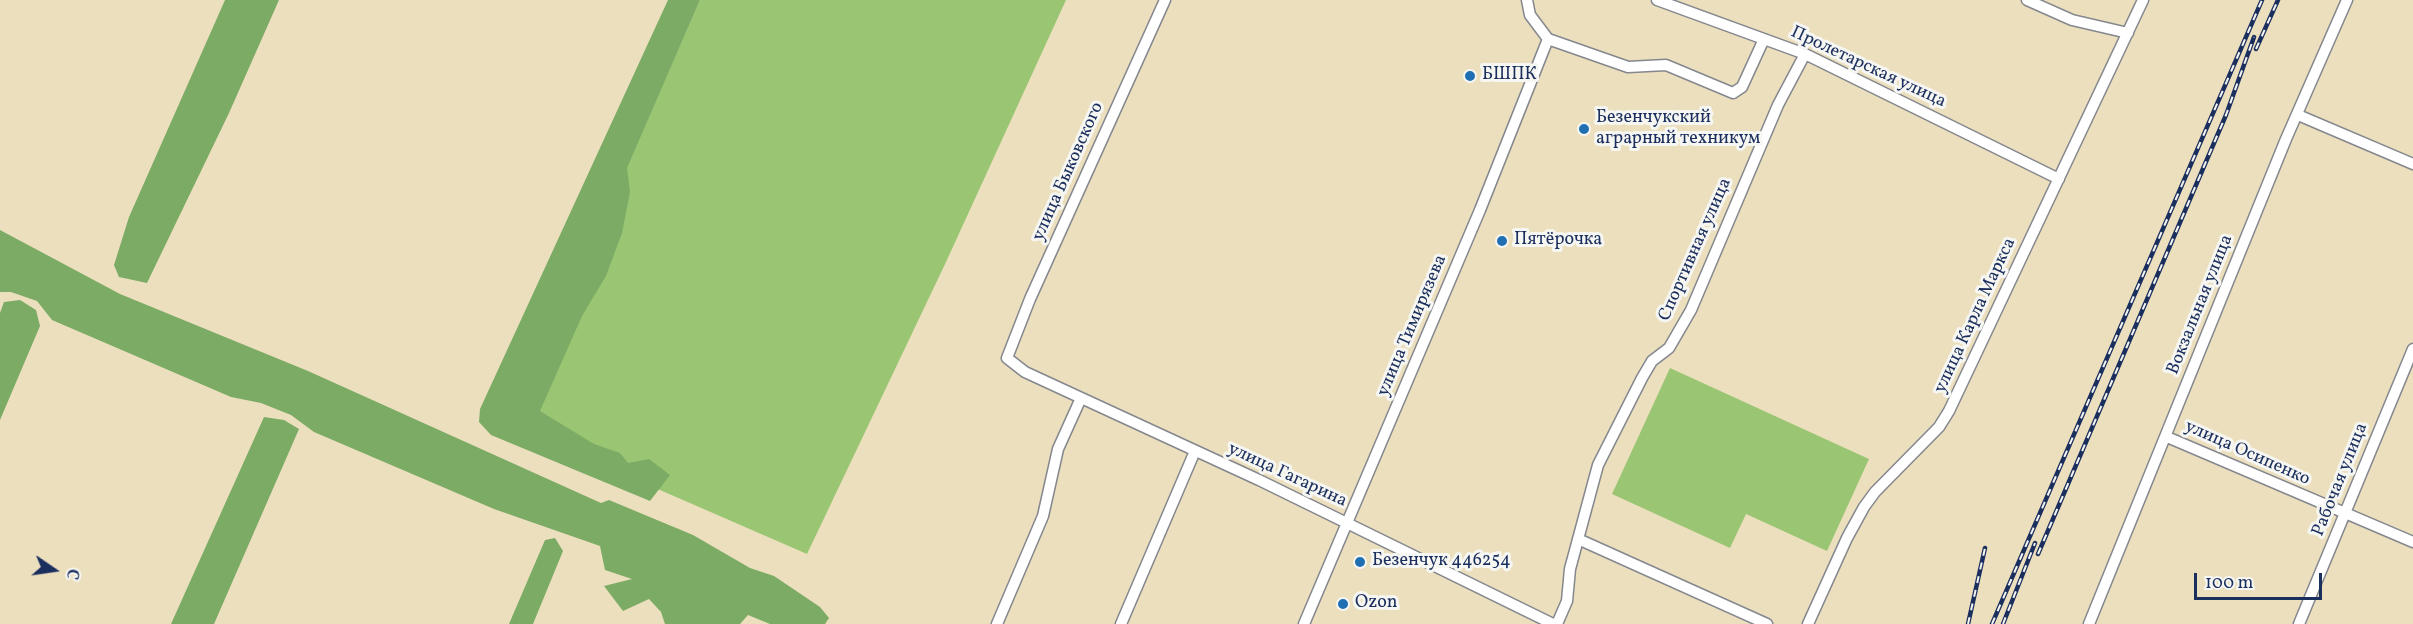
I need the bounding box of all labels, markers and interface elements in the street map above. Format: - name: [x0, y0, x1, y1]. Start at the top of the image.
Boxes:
- street label: Пролетарская улица: [1787, 23, 1949, 113]
- place label: БШПК: [1482, 65, 1537, 87]
- marker: БШПК: [1463, 69, 1477, 83]
- street label: улица Быковского: [1029, 99, 1109, 245]
- place label: Безенчукский аграрный техникум: [1596, 108, 1760, 150]
- marker: Безенчукский аграрный техникум: [1577, 122, 1591, 136]
- street label: Спортивная улица: [1655, 175, 1737, 325]
- place label: Пятёрочка: [1514, 230, 1602, 252]
- street label: Вокзальная улица: [2163, 232, 2239, 378]
- marker: Пятёрочка: [1495, 234, 1509, 248]
- street label: улица Карла Маркса: [1931, 235, 2021, 397]
- street label: улица Тимирязева: [1373, 252, 1453, 400]
- street label: улица Осипенко: [2181, 417, 2313, 491]
- street label: Рабочая улица: [2308, 420, 2374, 540]
- street label: улица Гагарина: [1224, 439, 1350, 513]
- north arrow: [24, 540, 84, 600]
- place label: Безенчук 446254: [1372, 551, 1511, 573]
- marker: Безенчук 446254: [1353, 555, 1367, 569]
- scale bar: [2197, 561, 2324, 599]
- text: С: [60, 567, 83, 582]
- text: 100 m: [2205, 571, 2254, 596]
- place label: Ozon: [1355, 593, 1397, 615]
- marker: Ozon: [1336, 597, 1350, 611]

